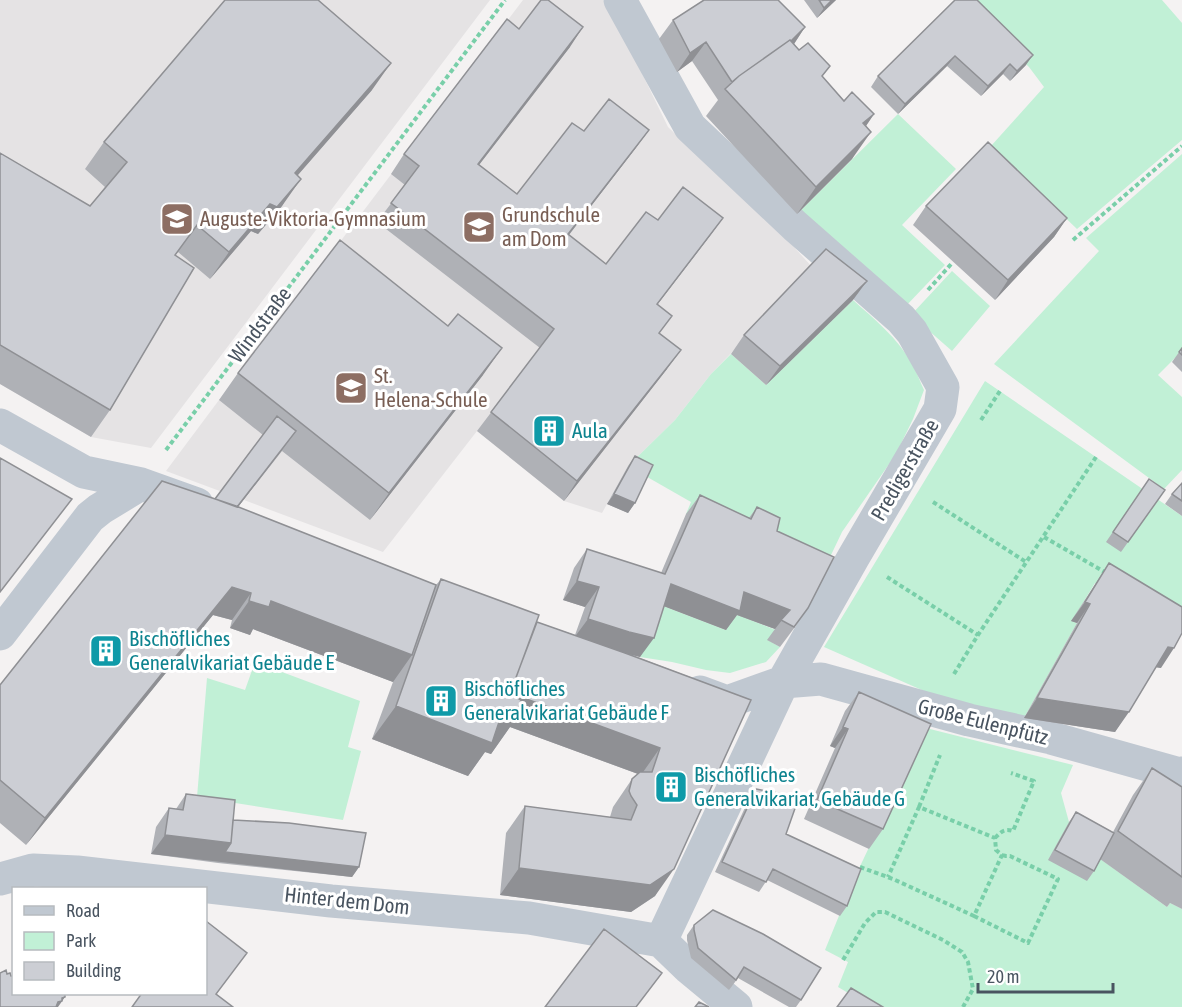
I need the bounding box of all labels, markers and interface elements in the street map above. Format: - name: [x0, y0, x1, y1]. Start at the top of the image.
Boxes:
- school or university icon: Auguste-Viktoria-Gymnasium: [159, 201, 195, 237]
- place label: Grundschule am Dom: [502, 202, 600, 250]
- place label: Auguste-Viktoria-Gymnasium: [200, 206, 426, 230]
- school or university icon: Grundschule am Dom: [461, 209, 497, 245]
- street label: Windstraße: [223, 282, 295, 367]
- place label: St. Helena-Schule: [374, 363, 488, 411]
- school or university icon: St. Helena-Schule: [333, 370, 369, 406]
- building icon: Aula: [531, 413, 567, 449]
- street label: Predigerstraße: [865, 414, 943, 525]
- place label: Aula: [572, 418, 608, 442]
- place label: Bischöfliches Generalvikariat Gebäude E: [129, 626, 334, 674]
- building icon: Bischöfliches Generalvikariat Gebäude E: [88, 633, 124, 669]
- place label: Bischöfliches Generalvikariat Gebäude F: [464, 676, 669, 724]
- building icon: Bischöfliches Generalvikariat Gebäude F: [423, 683, 459, 719]
- street label: Große Eulenpfütz: [916, 693, 1051, 749]
- place label: Bischöfliches Generalvikariat, Gebäude G: [694, 762, 905, 810]
- building icon: Bischöfliches Generalvikariat, Gebäude G: [653, 769, 689, 805]
- street label: Hinter dem Dom: [283, 881, 411, 919]
- legend: [12, 887, 207, 995]
- text: Road: [66, 900, 100, 921]
- text: Park: [66, 930, 96, 951]
- scale bar: [978, 956, 1113, 994]
- text: Building: [66, 960, 121, 981]
- text: 20 m: [987, 966, 1019, 987]

